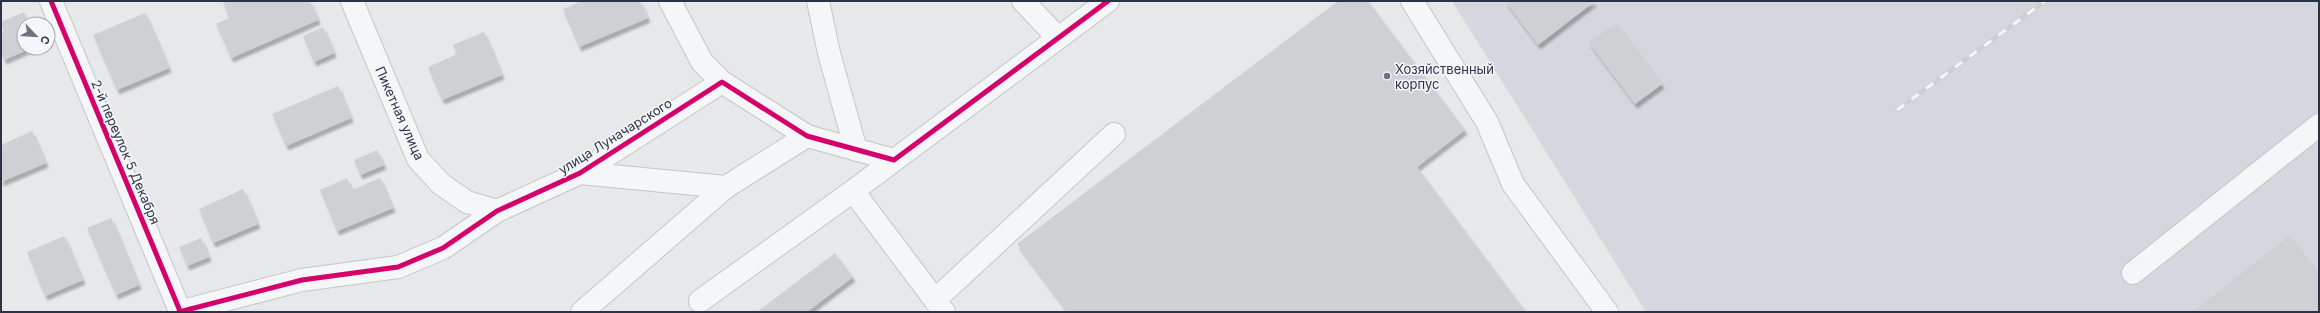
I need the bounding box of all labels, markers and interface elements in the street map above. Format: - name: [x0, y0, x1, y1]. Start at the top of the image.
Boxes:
- north arrow: [16, 16, 56, 56]
- text: С: [37, 34, 53, 47]
- place label: Хозяйственный корпус: [1395, 61, 1494, 92]
- street label: Пикетная улица: [372, 64, 428, 162]
- marker: Хозяйственный корпус: [1382, 71, 1392, 81]
- street label: 2-й переулок 5 Декабря: [88, 77, 164, 227]
- street label: улица Луначарского: [555, 94, 675, 177]

